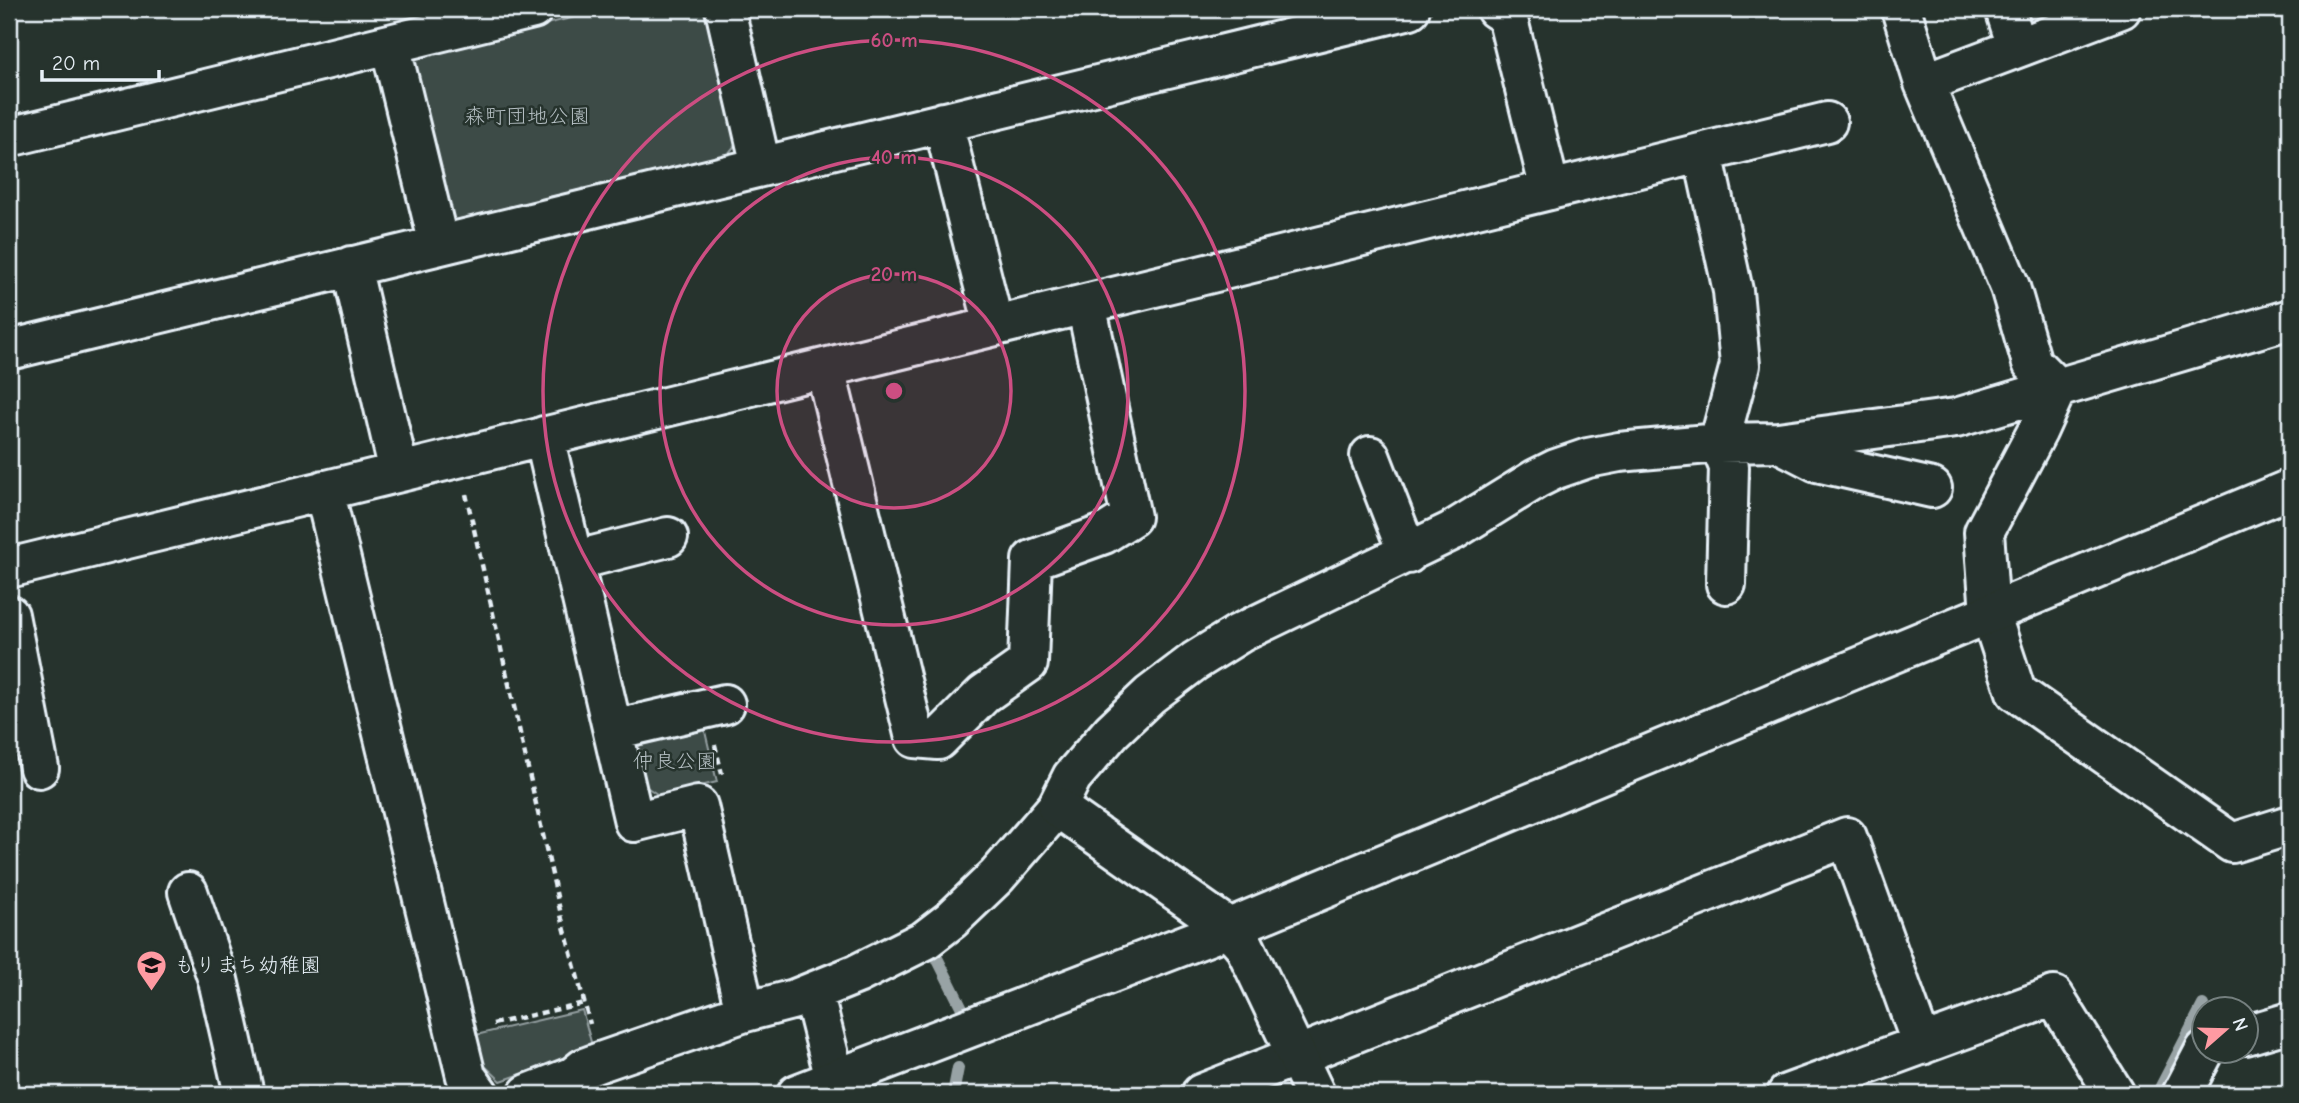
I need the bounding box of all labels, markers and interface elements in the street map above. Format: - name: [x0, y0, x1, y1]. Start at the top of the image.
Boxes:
- text: 60 m: [870, 28, 918, 52]
- scale bar: [42, 38, 159, 82]
- text: 20 m: [52, 51, 100, 75]
- park label: 森町団地公園: [464, 104, 590, 128]
- text: 40 m: [871, 145, 917, 169]
- text: 20 m: [871, 262, 917, 286]
- centre of rings: [882, 379, 906, 403]
- park label: 仲良公園: [633, 749, 717, 773]
- school or university icon: もりまち幼稚園: [134, 948, 168, 992]
- place label: もりまち幼稚園: [174, 953, 321, 977]
- north arrow: [2190, 995, 2260, 1064]
- text: N: [2228, 1015, 2252, 1034]

